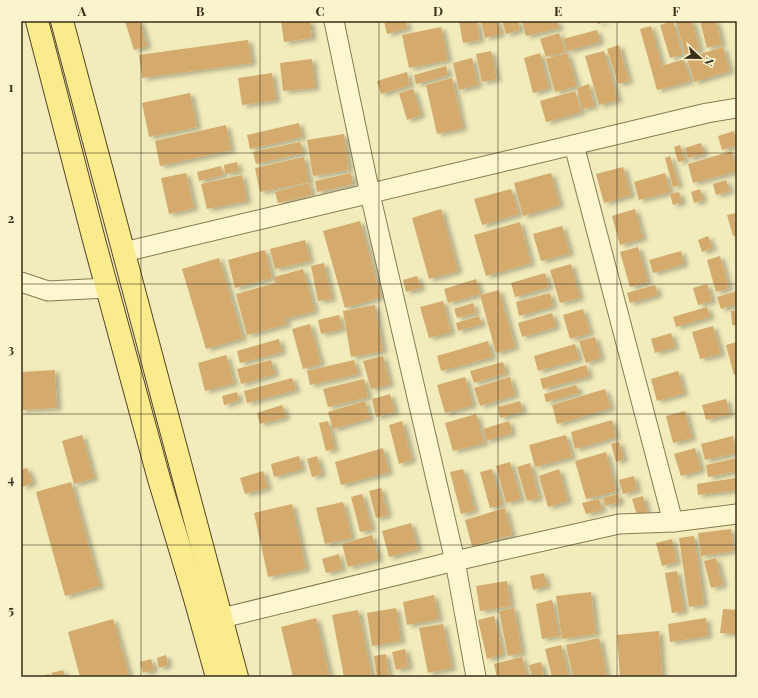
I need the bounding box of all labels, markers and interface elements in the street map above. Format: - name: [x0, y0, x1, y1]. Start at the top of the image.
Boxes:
- text: A: [77, 2, 87, 19]
- text: B: [196, 2, 205, 19]
- text: C: [315, 2, 325, 19]
- text: D: [433, 2, 443, 19]
- text: E: [554, 2, 562, 19]
- text: F: [672, 2, 680, 19]
- north arrow: [680, 38, 720, 78]
- text: N: [701, 55, 718, 68]
- text: 1: [9, 78, 14, 95]
- text: 2: [8, 209, 15, 226]
- text: 3: [8, 340, 14, 357]
- text: 4: [8, 470, 15, 487]
- text: 5: [8, 601, 14, 618]

